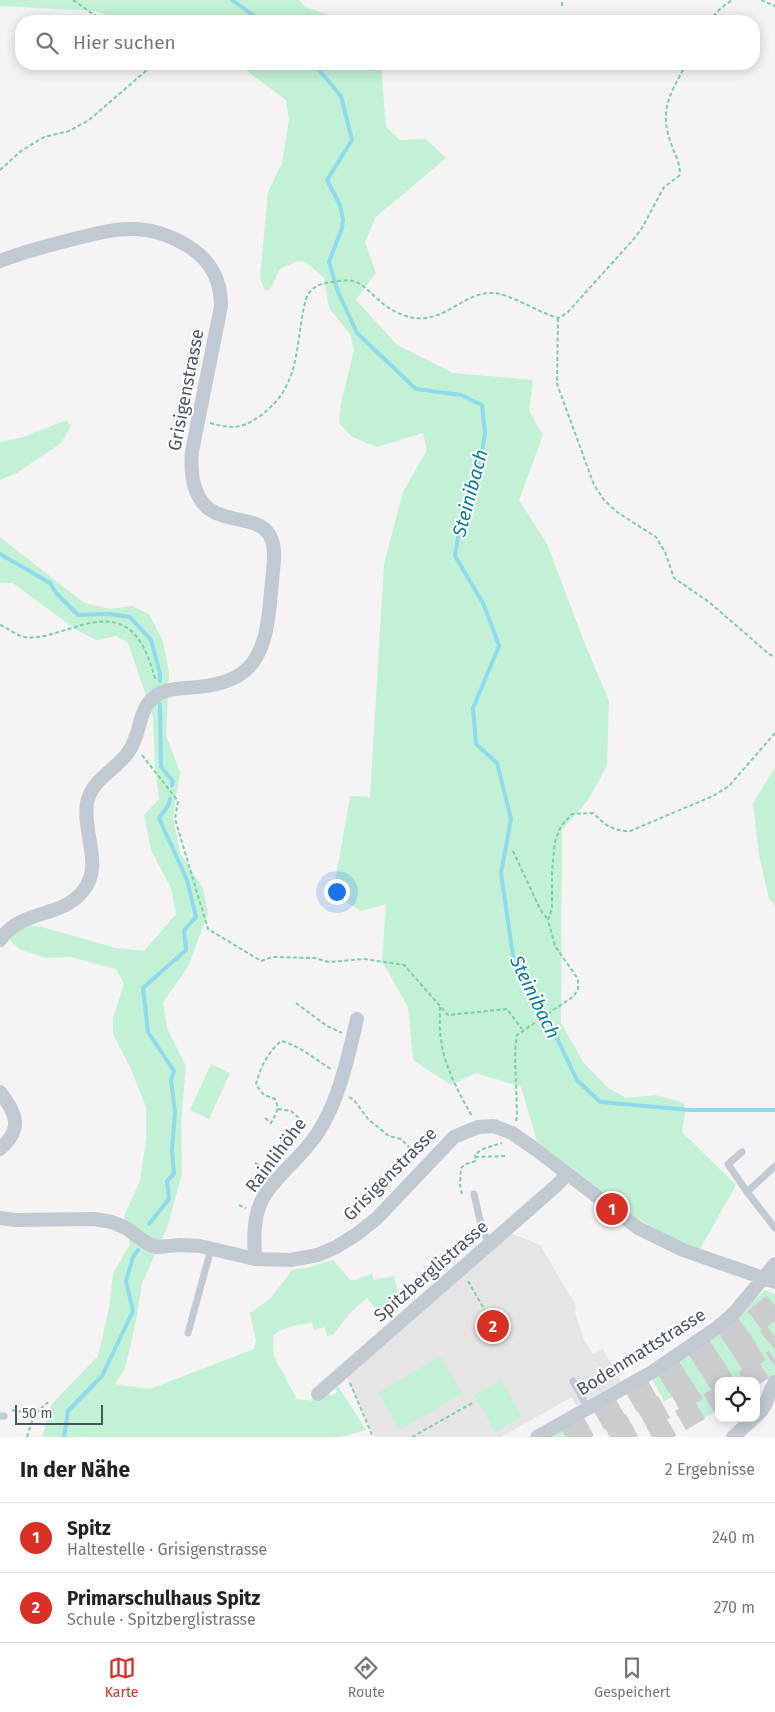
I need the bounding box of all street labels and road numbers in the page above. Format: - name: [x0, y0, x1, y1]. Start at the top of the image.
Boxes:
- street label: Grisigenstrasse: [163, 327, 209, 453]
- street label: Rainlihöhe: [241, 1113, 311, 1197]
- street label: Grisigenstrasse: [339, 1123, 441, 1225]
- street label: Spitzberglistrasse: [369, 1215, 493, 1327]
- street label: Bodenmattstrasse: [572, 1303, 710, 1401]

